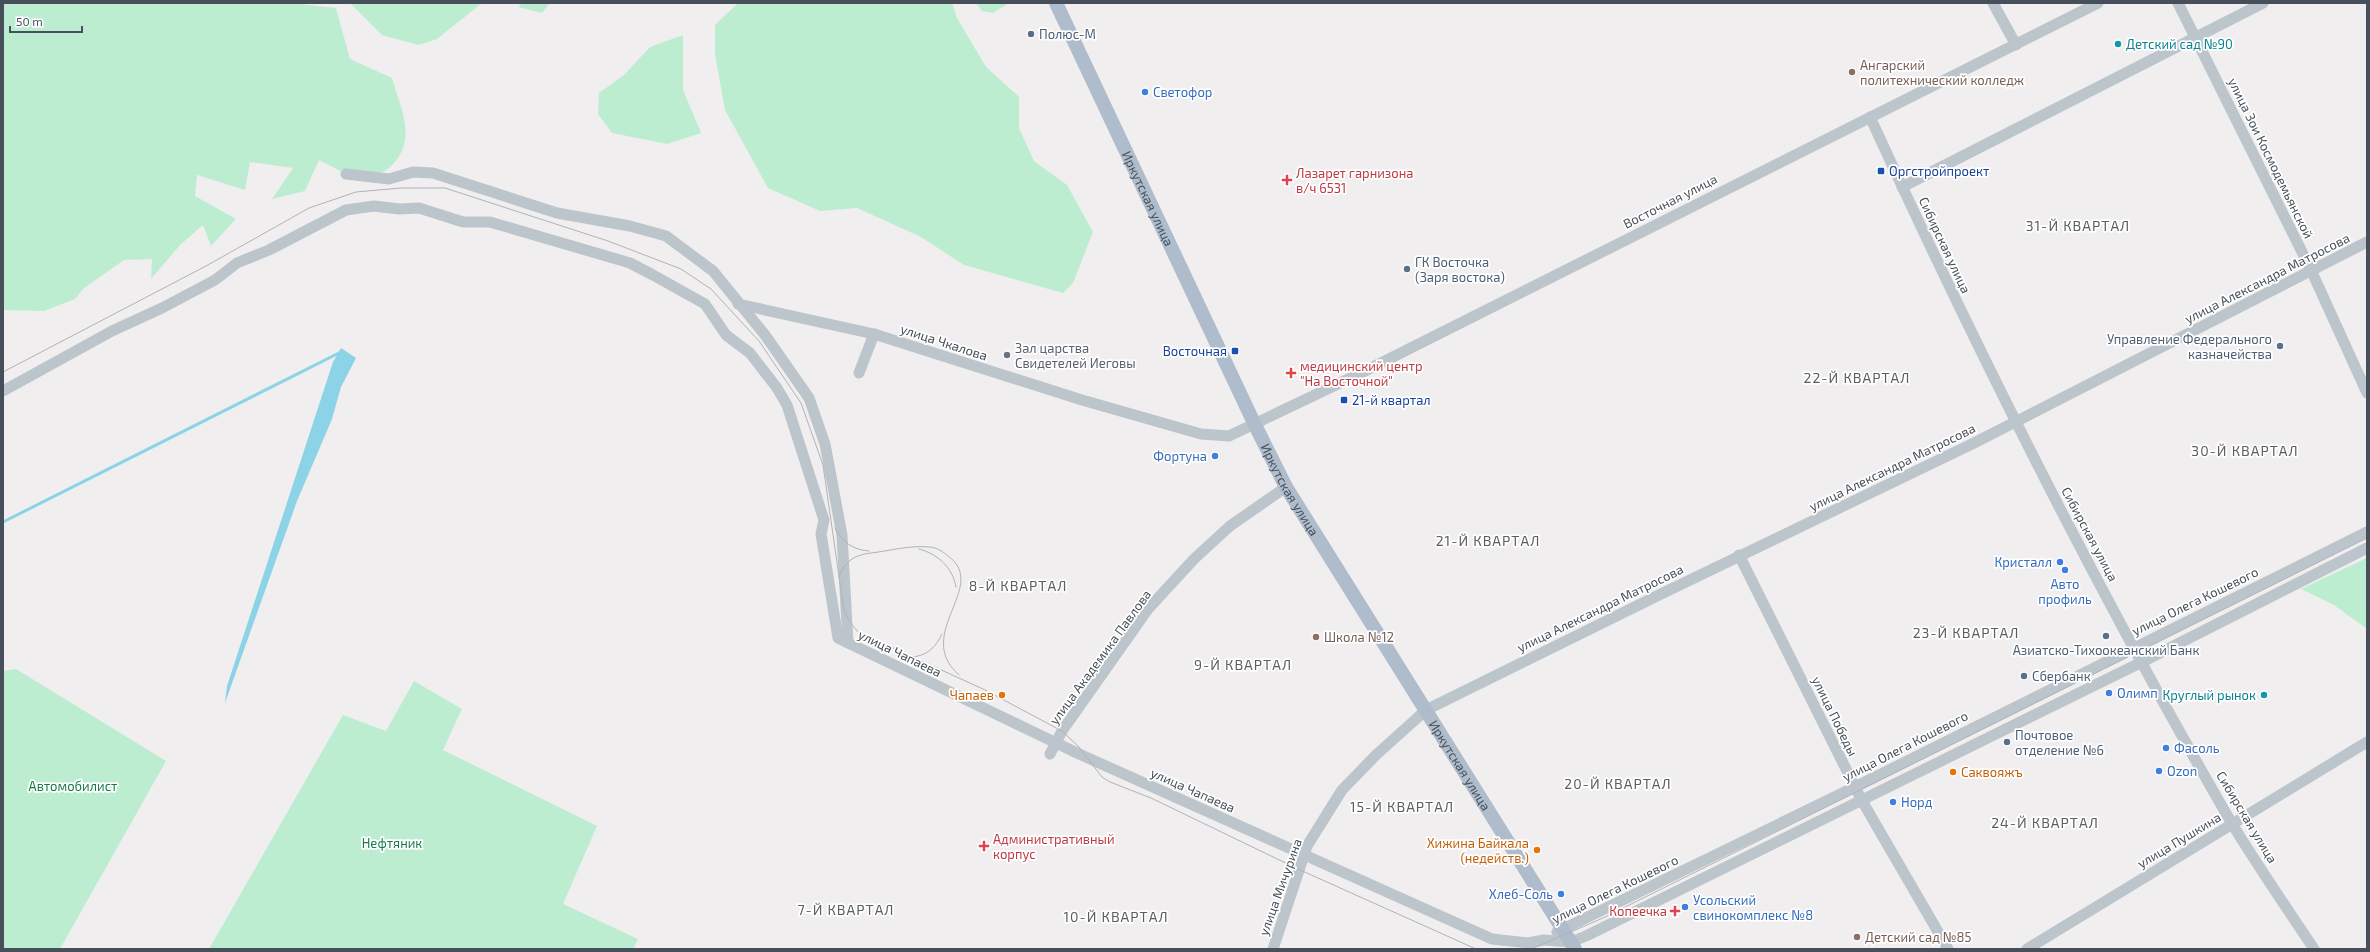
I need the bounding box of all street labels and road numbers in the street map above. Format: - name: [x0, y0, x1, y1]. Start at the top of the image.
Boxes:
- street label: улица Зои Космодемьянской: [2225, 75, 2317, 241]
- street label: Иркутская улица: [1119, 148, 1177, 249]
- street label: Восточная улица: [1620, 170, 1720, 232]
- street label: Сибирская улица: [1916, 194, 1974, 296]
- street label: улица Александра Матросова: [2182, 229, 2352, 327]
- street label: улица Чкалова: [898, 320, 990, 364]
- street label: улица Александра Матросова: [1806, 420, 1978, 514]
- street label: Иркутская улица: [1258, 441, 1322, 539]
- street label: Сибирская улица: [2058, 484, 2122, 584]
- street label: улица Александра Матросова: [1514, 561, 1686, 655]
- street label: улица Олега Кошевого: [2129, 563, 2261, 639]
- street label: улица Академика Павлова: [1046, 587, 1154, 727]
- street label: улица Чапаева: [856, 626, 944, 680]
- street label: улица Победы: [1809, 674, 1861, 758]
- street label: улица Олега Кошевого: [1840, 707, 1970, 785]
- street label: Иркутская улица: [1426, 717, 1494, 813]
- street label: улица Чапаева: [1148, 764, 1238, 816]
- street label: Сибирская улица: [2213, 768, 2281, 866]
- street label: улица Пушкина: [2134, 809, 2224, 871]
- street label: улица Мичурина: [1255, 836, 1305, 938]
- street label: улица Олега Кошевого: [1549, 851, 1681, 927]

